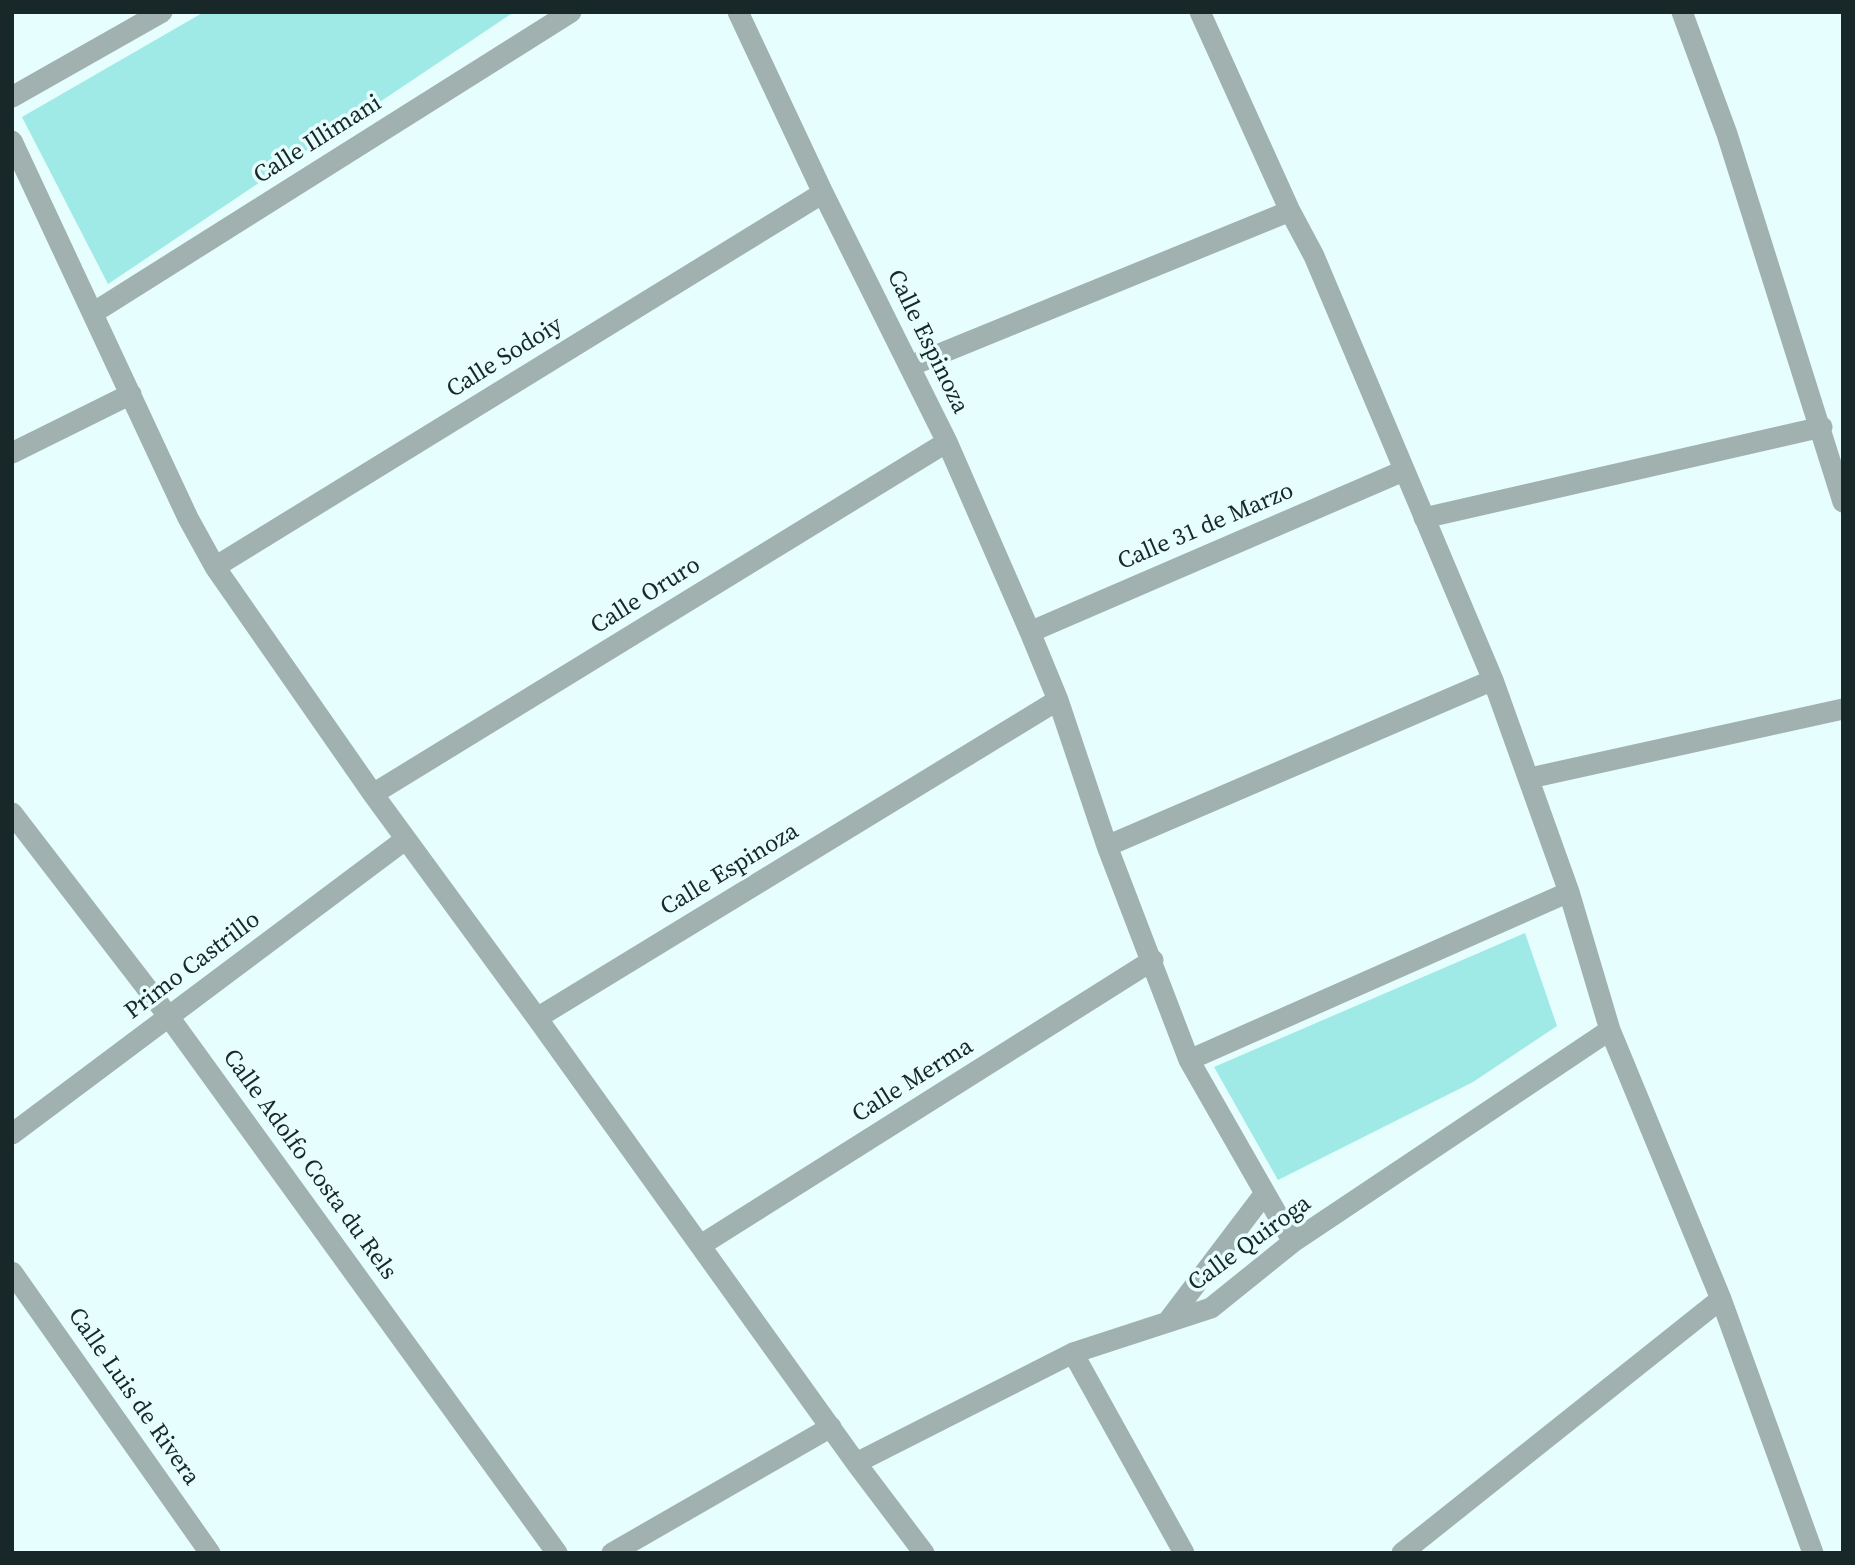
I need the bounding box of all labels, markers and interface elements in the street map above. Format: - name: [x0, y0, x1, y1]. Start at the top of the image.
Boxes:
- street label: Calle Illimani: [249, 89, 387, 191]
- street label: Calle Espinoza: [880, 266, 974, 418]
- street label: Calle Sodoiy: [442, 311, 568, 405]
- street label: Calle 31 de Marzo: [1114, 477, 1298, 577]
- street label: Calle Oruro: [586, 551, 706, 641]
- street label: Calle Espinoza: [656, 817, 804, 923]
- street label: Primo Castrillo: [120, 906, 266, 1026]
- street label: Calle Merma: [847, 1033, 979, 1129]
- street label: Calle Adolfo Costa du Rels: [216, 1044, 402, 1286]
- street label: Calle Quiroga: [1183, 1190, 1317, 1298]
- street label: Calle Luis de Rivera: [61, 1303, 205, 1491]

